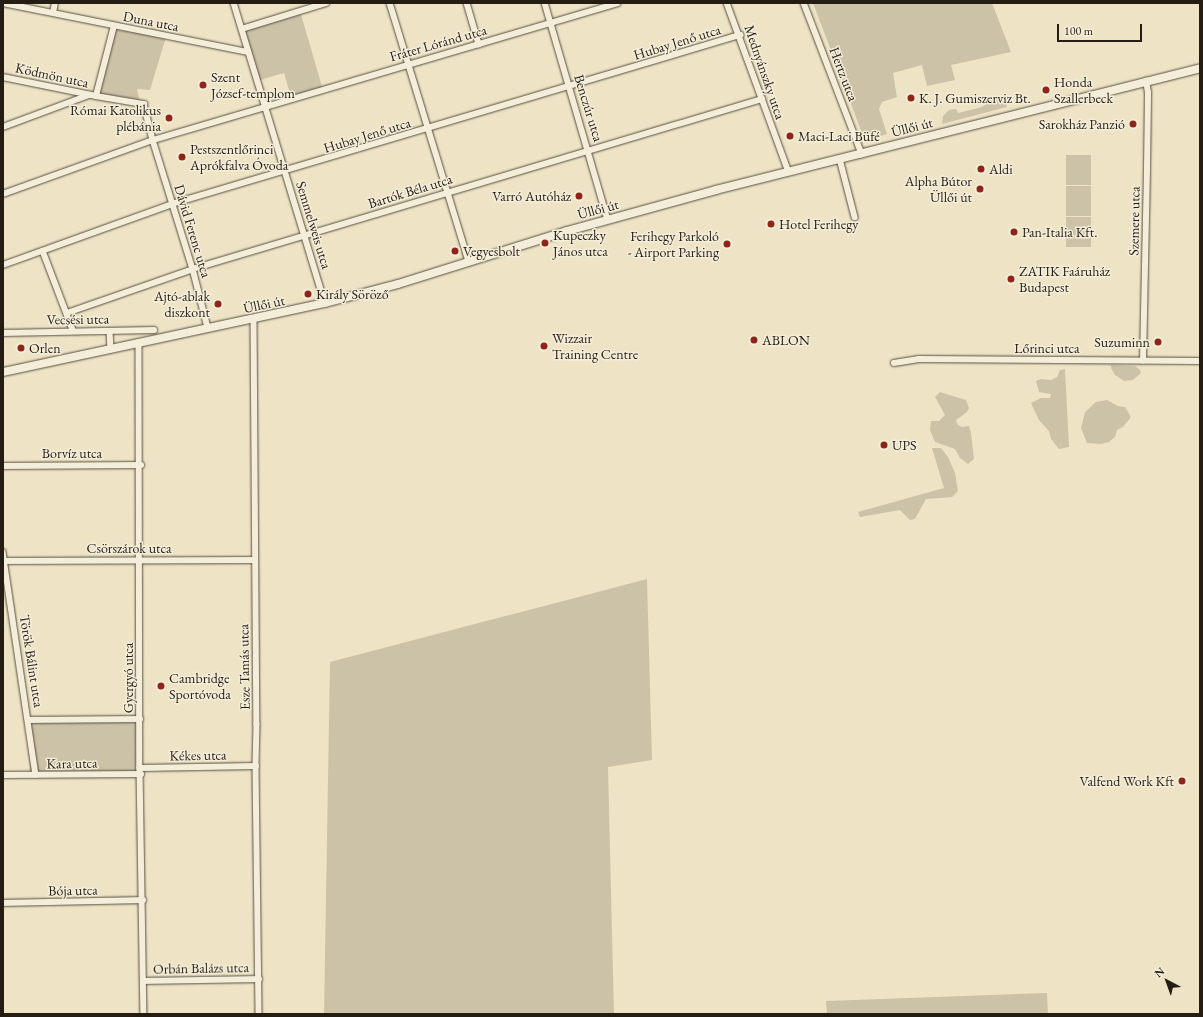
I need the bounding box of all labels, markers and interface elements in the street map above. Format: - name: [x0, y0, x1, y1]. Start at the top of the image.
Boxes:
- street label: Duna utca: [122, 7, 180, 35]
- scale bar: [1059, 16, 1144, 42]
- street label: Fráter Lóránd utca: [387, 21, 489, 65]
- street label: Hubay Jenő utca: [631, 21, 723, 63]
- street label: Mednyánszky utca: [741, 23, 789, 121]
- text: 100 m: [1064, 23, 1093, 39]
- street label: Hertz utca: [826, 44, 862, 104]
- street label: Ködmön utca: [14, 59, 90, 91]
- place label: Szent József-templom: [211, 69, 295, 102]
- street label: Benczúr utca: [571, 72, 607, 144]
- place label: Honda Szallerbeck: [1054, 74, 1113, 106]
- marker: Szent József-templom: [198, 80, 208, 90]
- marker: Honda Szallerbeck: [1041, 85, 1051, 95]
- place label: K. J. Gumiszerviz Bt.: [919, 90, 1031, 106]
- marker: K. J. Gumiszerviz Bt.: [906, 93, 916, 103]
- place label: Római Katolikus plébánia: [70, 102, 161, 134]
- marker: Római Katolikus plébánia: [164, 113, 174, 123]
- street label: Hubay Jenő utca: [321, 114, 413, 156]
- street label: Üllői út: [890, 114, 934, 140]
- place label: Sarokház Panzió: [1039, 116, 1125, 132]
- marker: Sarokház Panzió: [1128, 119, 1138, 129]
- place label: Maci-Laci Büfé: [798, 128, 880, 144]
- marker: Maci-Laci Büfé: [785, 131, 795, 141]
- place label: Pestszentlőrinci Aprókfalva Óvoda: [190, 141, 288, 174]
- marker: Pestszentlőrinci Aprókfalva Óvoda: [177, 152, 187, 162]
- place label: Aldi: [989, 161, 1013, 177]
- marker: Aldi: [976, 164, 986, 174]
- street label: Bartók Béla utca: [366, 170, 454, 212]
- place label: Alpha Bútor Üllői út: [905, 173, 972, 206]
- street label: Semmelweis utca: [293, 179, 335, 271]
- street label: Dávid Ferenc utca: [171, 182, 215, 280]
- marker: Alpha Bútor Üllői út: [975, 184, 985, 194]
- street label: Szemere utca: [1125, 186, 1143, 256]
- place label: Varró Autóház: [492, 188, 571, 204]
- marker: Varró Autóház: [574, 191, 584, 201]
- street label: Üllői út: [576, 195, 620, 223]
- place label: Hotel Ferihegy: [779, 216, 858, 232]
- marker: Hotel Ferihegy: [766, 219, 776, 229]
- place label: Pan-Italia Kft.: [1022, 224, 1097, 240]
- place label: Kupeczky János utca: [553, 227, 608, 260]
- marker: Pan-Italia Kft.: [1009, 227, 1019, 237]
- place label: Ferihegy Parkoló - Airport Parking: [628, 228, 719, 260]
- marker: Kupeczky János utca: [540, 238, 550, 248]
- marker: Ferihegy Parkoló - Airport Parking: [722, 239, 732, 249]
- place label: Vegyesbolt: [463, 243, 520, 259]
- marker: Vegyesbolt: [450, 246, 460, 256]
- place label: ZATIK Faáruház Budapest: [1019, 263, 1110, 296]
- marker: ZATIK Faáruház Budapest: [1006, 274, 1016, 284]
- place label: Király Söröző: [316, 286, 389, 302]
- place label: Ajtó-ablak diszkont: [154, 288, 210, 320]
- marker: Király Söröző: [303, 289, 313, 299]
- street label: Üllői út: [242, 291, 286, 317]
- marker: Ajtó-ablak diszkont: [213, 299, 223, 309]
- street label: Vecsési utca: [47, 310, 109, 328]
- place label: Wizzair Training Centre: [552, 330, 638, 362]
- place label: ABLON: [762, 332, 810, 348]
- place label: Suzuminn: [1094, 334, 1150, 350]
- marker: ABLON: [749, 335, 759, 345]
- marker: Suzuminn: [1153, 337, 1163, 347]
- place label: Orlen: [29, 340, 61, 356]
- street label: Lőrinci utca: [1014, 340, 1080, 356]
- marker: Wizzair Training Centre: [539, 341, 549, 351]
- marker: Orlen: [16, 343, 26, 353]
- place label: UPS: [892, 437, 917, 453]
- marker: UPS: [879, 440, 889, 450]
- street label: Borvíz utca: [42, 445, 102, 461]
- street label: Csörszárok utca: [86, 540, 172, 556]
- street label: Török Bálint utca: [16, 613, 48, 709]
- street label: Esze Tamás utca: [235, 624, 253, 710]
- street label: Gyergyó utca: [120, 643, 136, 713]
- place label: Cambridge Sportóvoda: [169, 670, 231, 702]
- marker: Cambridge Sportóvoda: [156, 681, 166, 691]
- street label: Kékes utca: [169, 746, 227, 764]
- street label: Kara utca: [46, 754, 98, 772]
- place label: Valfend Work Kft: [1079, 773, 1174, 789]
- marker: Valfend Work Kft: [1177, 776, 1187, 786]
- street label: Bója utca: [48, 881, 98, 899]
- street label: Orbán Balázs utca: [153, 959, 249, 977]
- north arrow: [1147, 961, 1187, 1001]
- text: N: [1151, 964, 1167, 980]

